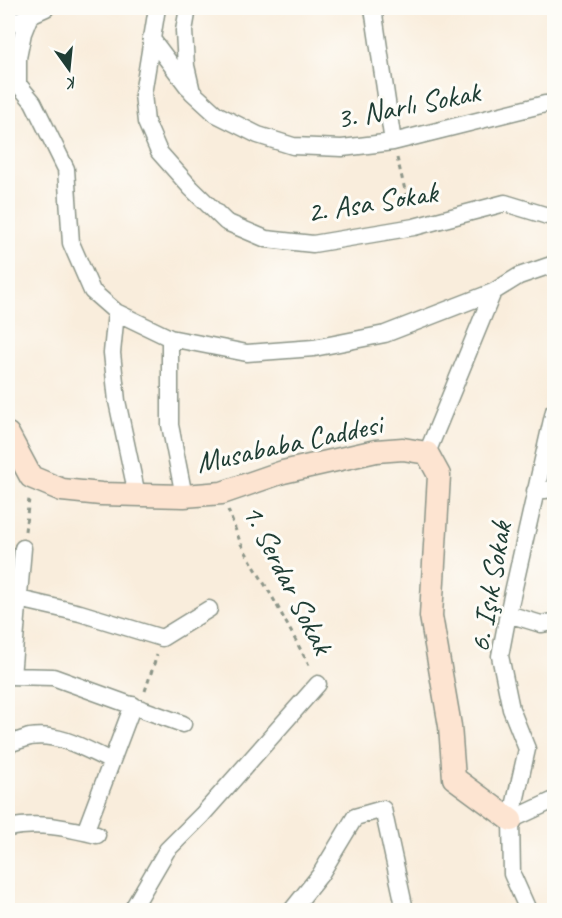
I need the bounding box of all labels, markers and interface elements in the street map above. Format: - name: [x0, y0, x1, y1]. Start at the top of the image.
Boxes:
- north arrow: [39, 39, 99, 99]
- text: K: [62, 72, 79, 94]
- street label: 3. Narlı Sokak: [333, 72, 485, 138]
- street label: 2. Asa Sokak: [304, 173, 442, 231]
- street label: Musababa Caddesi: [193, 404, 389, 481]
- street label: 1. Serdar Sokak: [234, 498, 343, 662]
- street label: 6. Işık Sokak: [460, 517, 520, 655]

